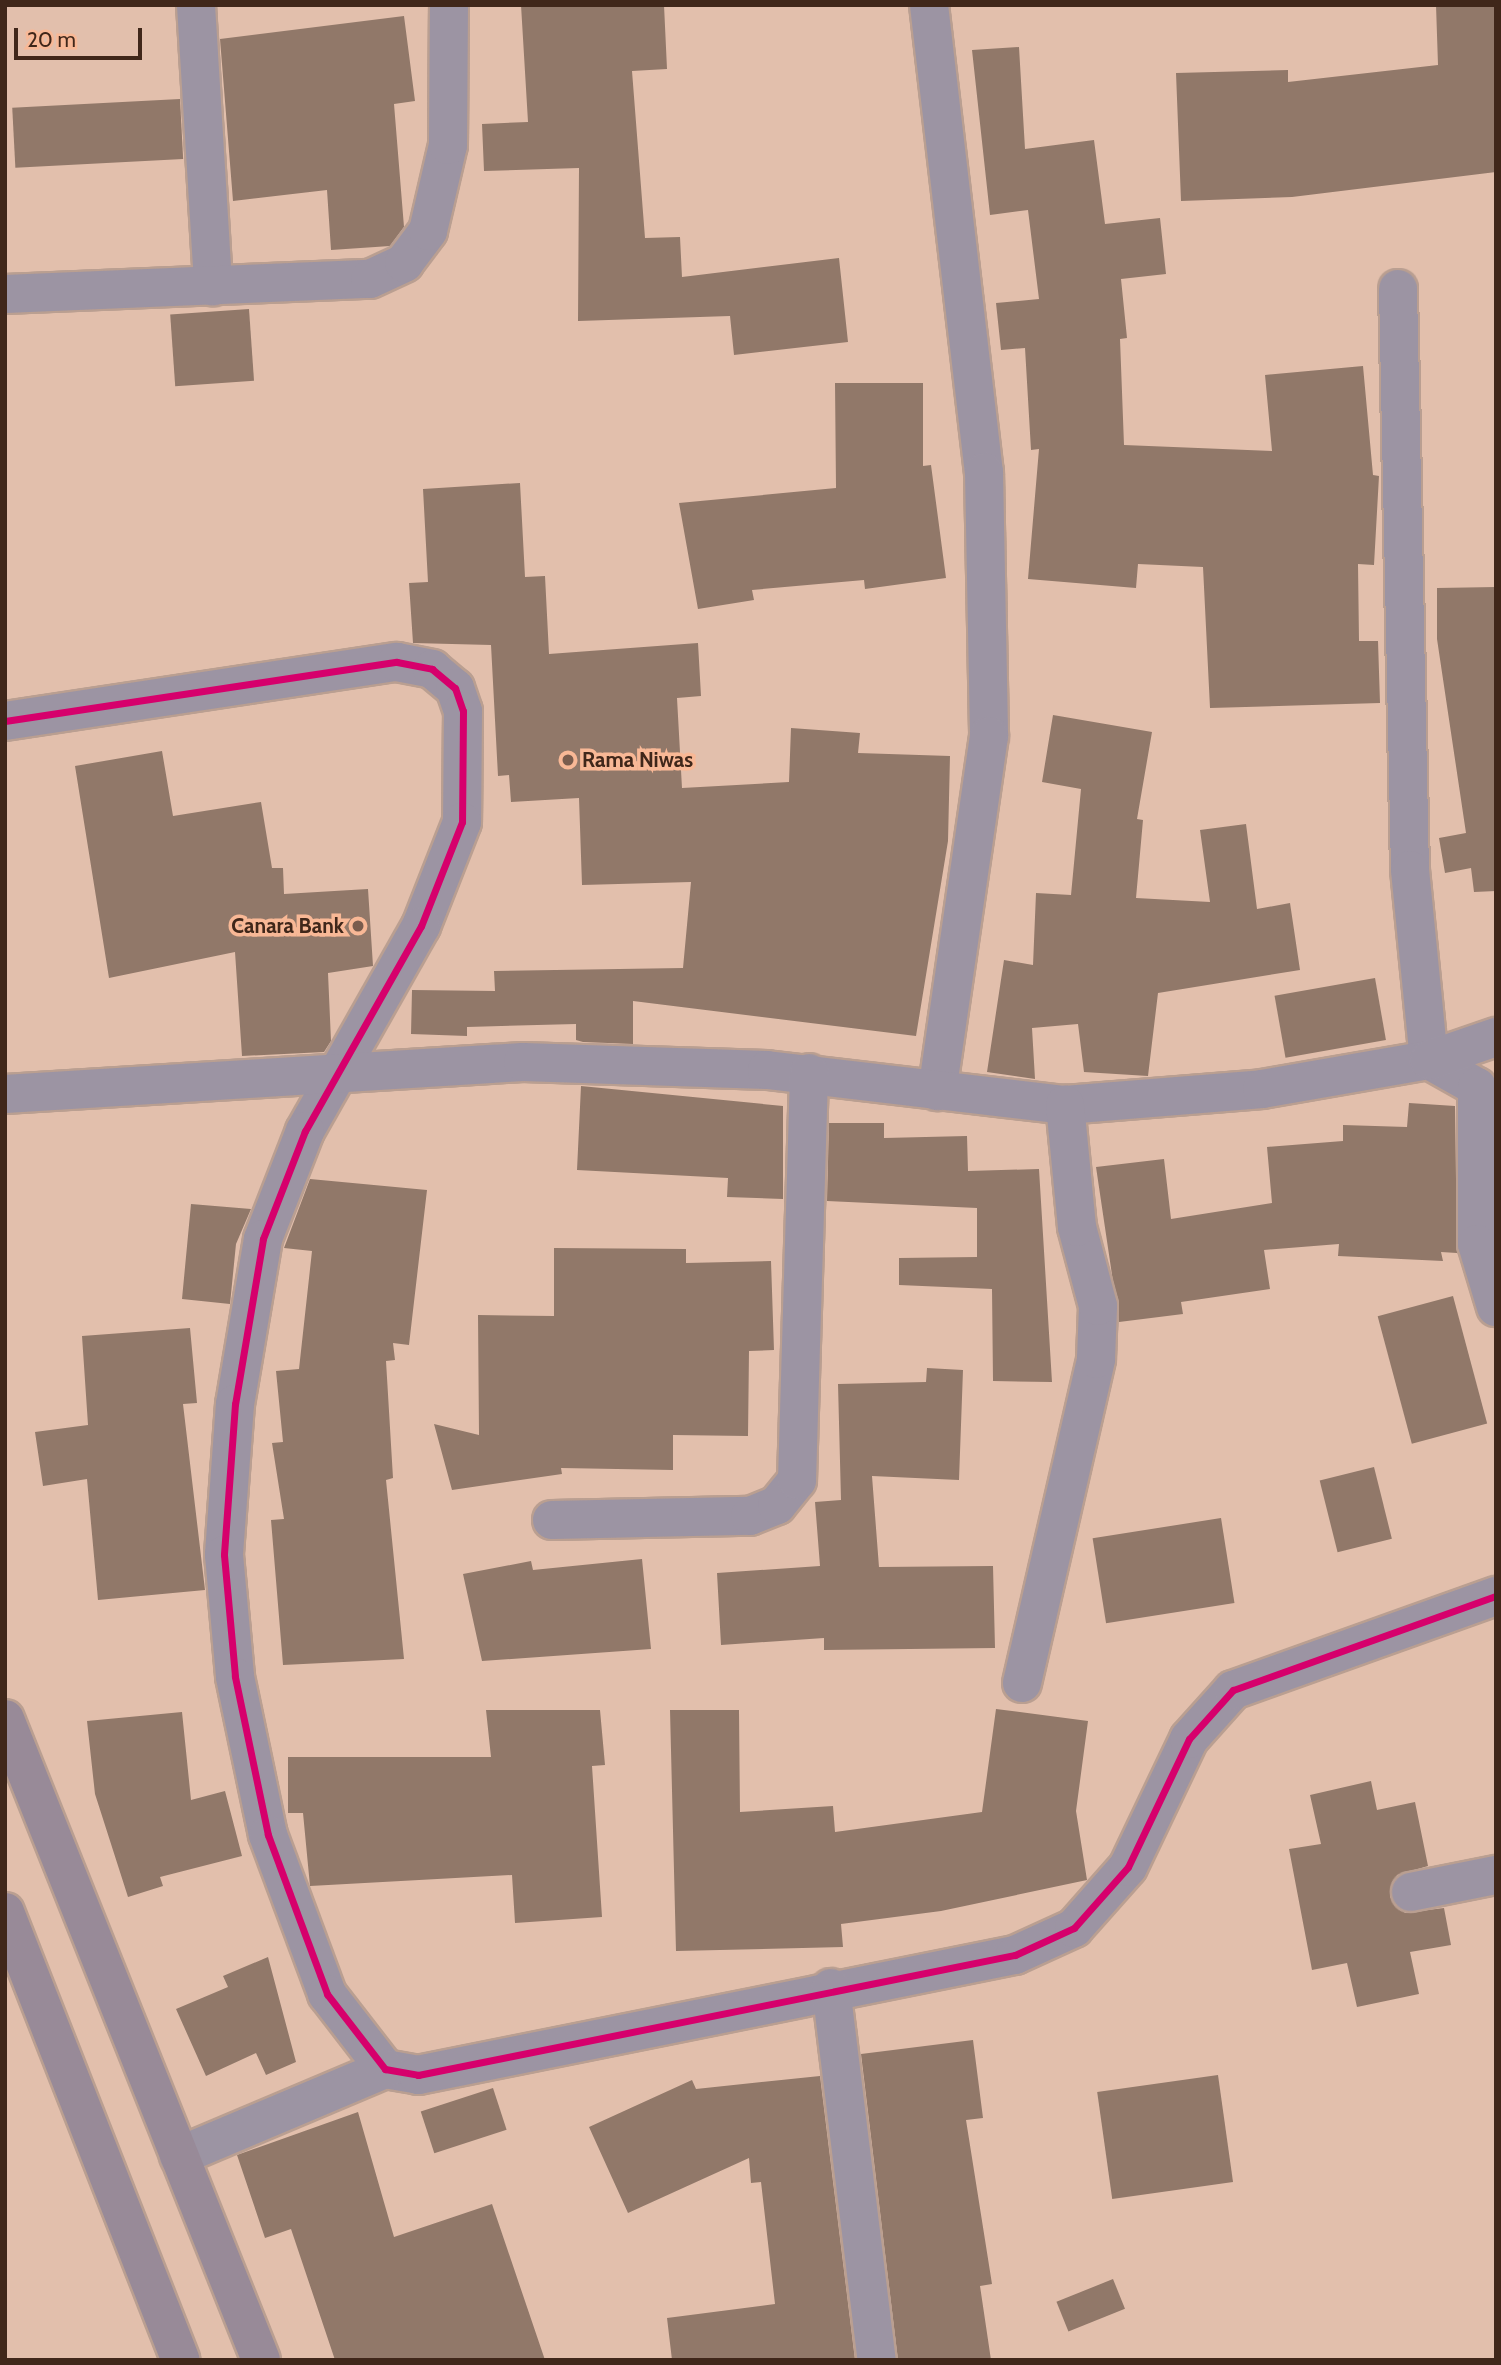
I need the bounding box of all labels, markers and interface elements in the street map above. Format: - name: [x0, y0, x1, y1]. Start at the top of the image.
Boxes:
- scale bar: [18, 14, 145, 58]
- text: 20 m: [27, 27, 76, 52]
- place label: Rama Niwas: [582, 747, 693, 773]
- marker: Rama Niwas: [560, 752, 576, 768]
- place label: Canara Bank: [231, 913, 344, 939]
- marker: Canara Bank: [350, 918, 366, 934]

